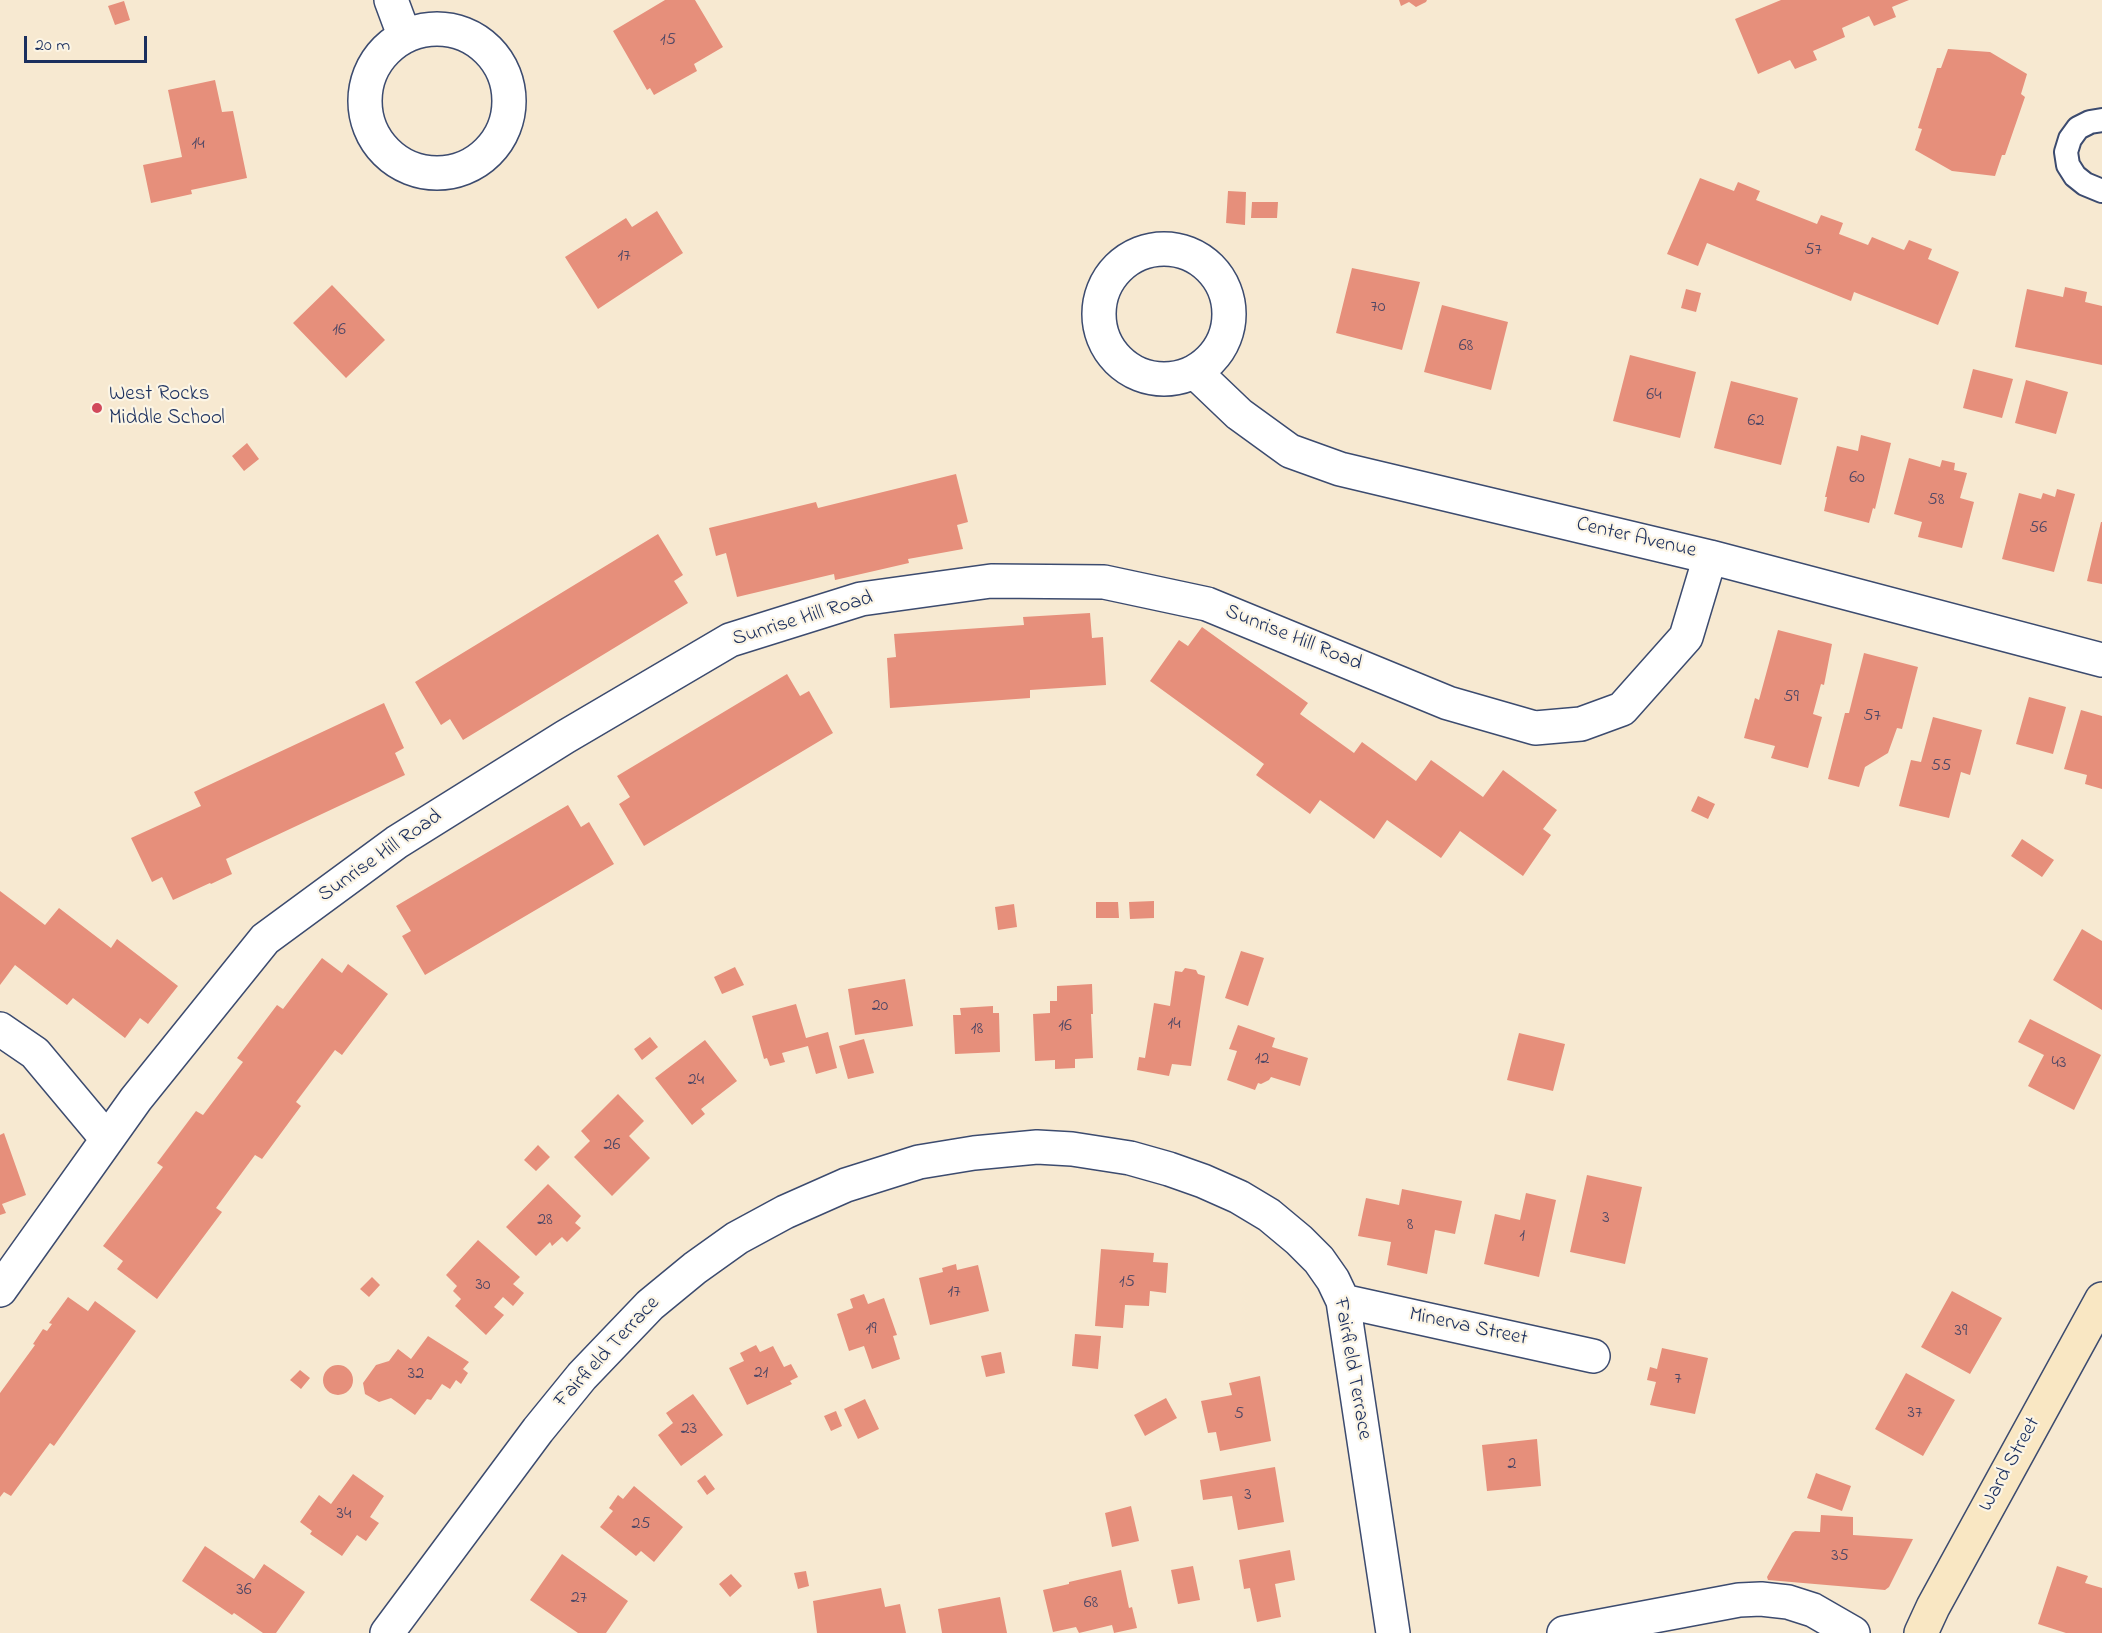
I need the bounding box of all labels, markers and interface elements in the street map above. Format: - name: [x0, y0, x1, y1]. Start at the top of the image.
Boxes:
- scale bar: [27, 24, 150, 62]
- house number: 15: [660, 30, 676, 52]
- text: 20 m: [35, 33, 70, 59]
- house number: 14: [191, 134, 205, 156]
- house number: 57: [1804, 240, 1822, 262]
- house number: 17: [617, 246, 631, 268]
- house number: 70: [1370, 297, 1386, 319]
- house number: 16: [332, 320, 346, 342]
- house number: 68: [1459, 336, 1473, 358]
- place label: West Rocks Middle School: [109, 383, 225, 433]
- house number: 64: [1646, 385, 1662, 407]
- marker: West Rocks Middle School: [90, 401, 104, 415]
- house number: 62: [1748, 411, 1764, 433]
- house number: 60: [1849, 468, 1865, 490]
- house number: 58: [1927, 490, 1945, 512]
- street label: Center Avenue: [1574, 513, 1698, 565]
- house number: 56: [2029, 518, 2047, 540]
- street label: Sunrise Hill Road: [730, 587, 876, 653]
- street label: Sunrise Hill Road: [1221, 600, 1365, 678]
- house number: 59: [1783, 687, 1799, 709]
- house number: 57: [1863, 706, 1881, 728]
- house number: 55: [1931, 756, 1951, 778]
- street label: Sunrise Hill Road: [314, 805, 448, 909]
- house number: 20: [872, 996, 888, 1018]
- house number: 14: [1167, 1014, 1181, 1036]
- house number: 16: [1058, 1016, 1072, 1038]
- house number: 18: [971, 1019, 983, 1041]
- house number: 12: [1255, 1049, 1269, 1071]
- house number: 43: [2052, 1053, 2066, 1075]
- house number: 24: [688, 1070, 704, 1092]
- house number: 26: [604, 1135, 620, 1157]
- house number: 3: [1602, 1208, 1610, 1230]
- house number: 28: [537, 1210, 553, 1232]
- house number: 8: [1407, 1215, 1413, 1237]
- house number: 1: [1519, 1226, 1525, 1248]
- house number: 15: [1119, 1272, 1135, 1294]
- house number: 30: [475, 1275, 491, 1297]
- house number: 17: [947, 1282, 961, 1304]
- street label: Fairfield Terrace: [550, 1292, 666, 1414]
- street label: Fairfield Terrace: [1326, 1296, 1376, 1442]
- street label: Minerva Street: [1406, 1303, 1530, 1353]
- house number: 19: [865, 1319, 877, 1341]
- house number: 39: [1955, 1321, 1967, 1343]
- house number: 21: [754, 1363, 768, 1385]
- house number: 32: [408, 1364, 424, 1386]
- house number: 7: [1674, 1369, 1682, 1391]
- house number: 37: [1908, 1403, 1922, 1425]
- house number: 5: [1234, 1404, 1244, 1426]
- street label: Ward Street: [1975, 1413, 2047, 1517]
- house number: 23: [681, 1419, 697, 1441]
- house number: 2: [1508, 1454, 1516, 1476]
- house number: 3: [1244, 1485, 1252, 1507]
- house number: 34: [337, 1504, 351, 1526]
- house number: 25: [631, 1514, 651, 1536]
- house number: 35: [1831, 1546, 1849, 1568]
- house number: 36: [236, 1580, 252, 1602]
- house number: 27: [571, 1588, 587, 1610]
- house number: 68: [1084, 1593, 1098, 1615]

